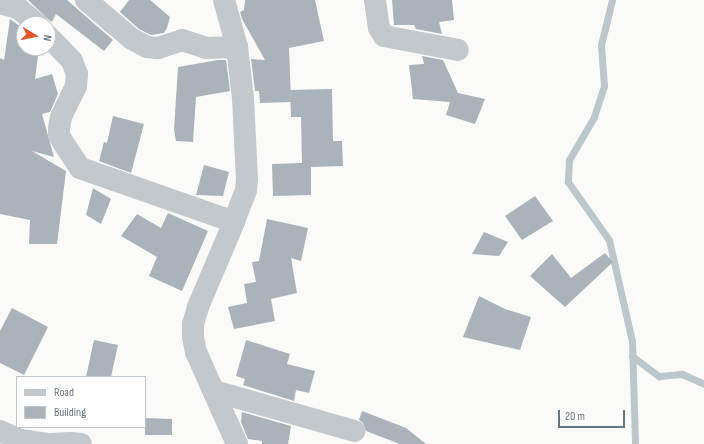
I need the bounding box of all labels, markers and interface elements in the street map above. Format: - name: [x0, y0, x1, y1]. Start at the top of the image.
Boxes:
- north arrow: [16, 16, 56, 56]
- text: N: [40, 34, 54, 42]
- legend: [16, 376, 146, 428]
- text: Road: [54, 385, 74, 400]
- scale bar: [560, 402, 627, 428]
- text: Building: [54, 405, 86, 420]
- text: 20 m: [565, 409, 585, 424]

